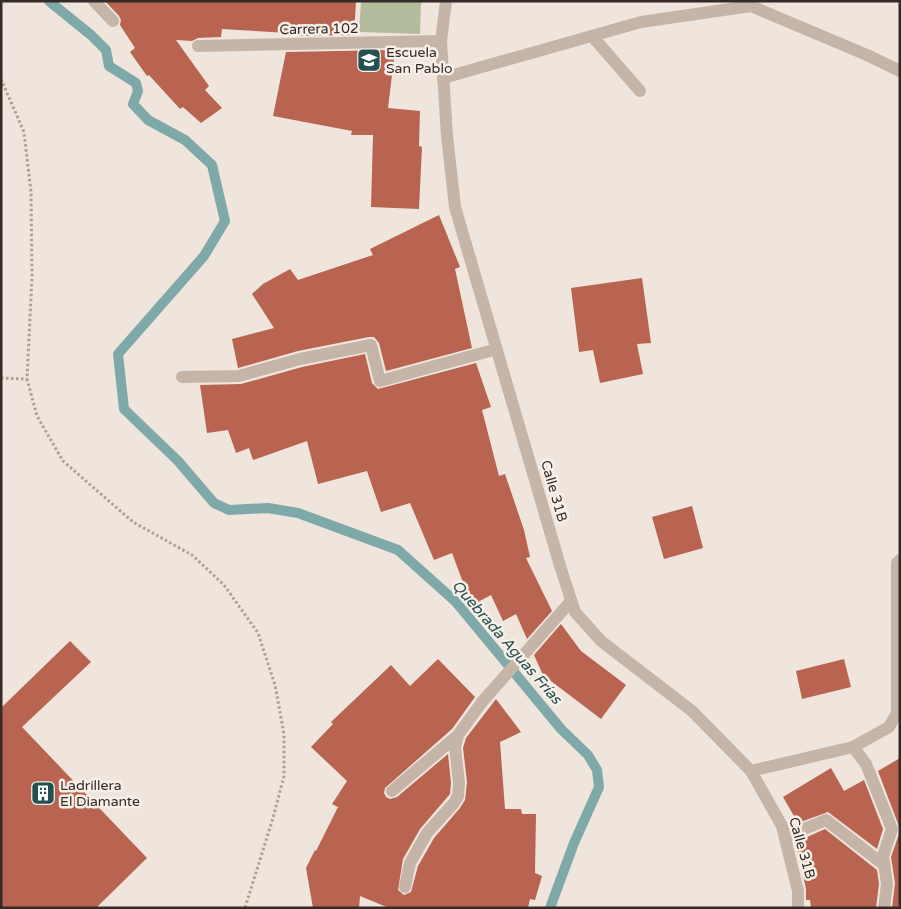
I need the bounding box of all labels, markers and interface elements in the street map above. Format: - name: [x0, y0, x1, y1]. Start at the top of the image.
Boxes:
- street label: Carrera 102: [279, 20, 359, 38]
- place label: Escuela San Pablo: [386, 44, 452, 77]
- school or university icon: Escuela San Pablo: [356, 47, 382, 73]
- street label: Calle 31B: [537, 458, 571, 524]
- water label: Quebrada Aguas Frías: [448, 576, 567, 709]
- place label: Ladrillera El Diamante: [60, 777, 140, 810]
- building icon: Ladrillera El Diamante: [30, 780, 56, 806]
- street label: Calle 31B: [785, 815, 819, 881]

